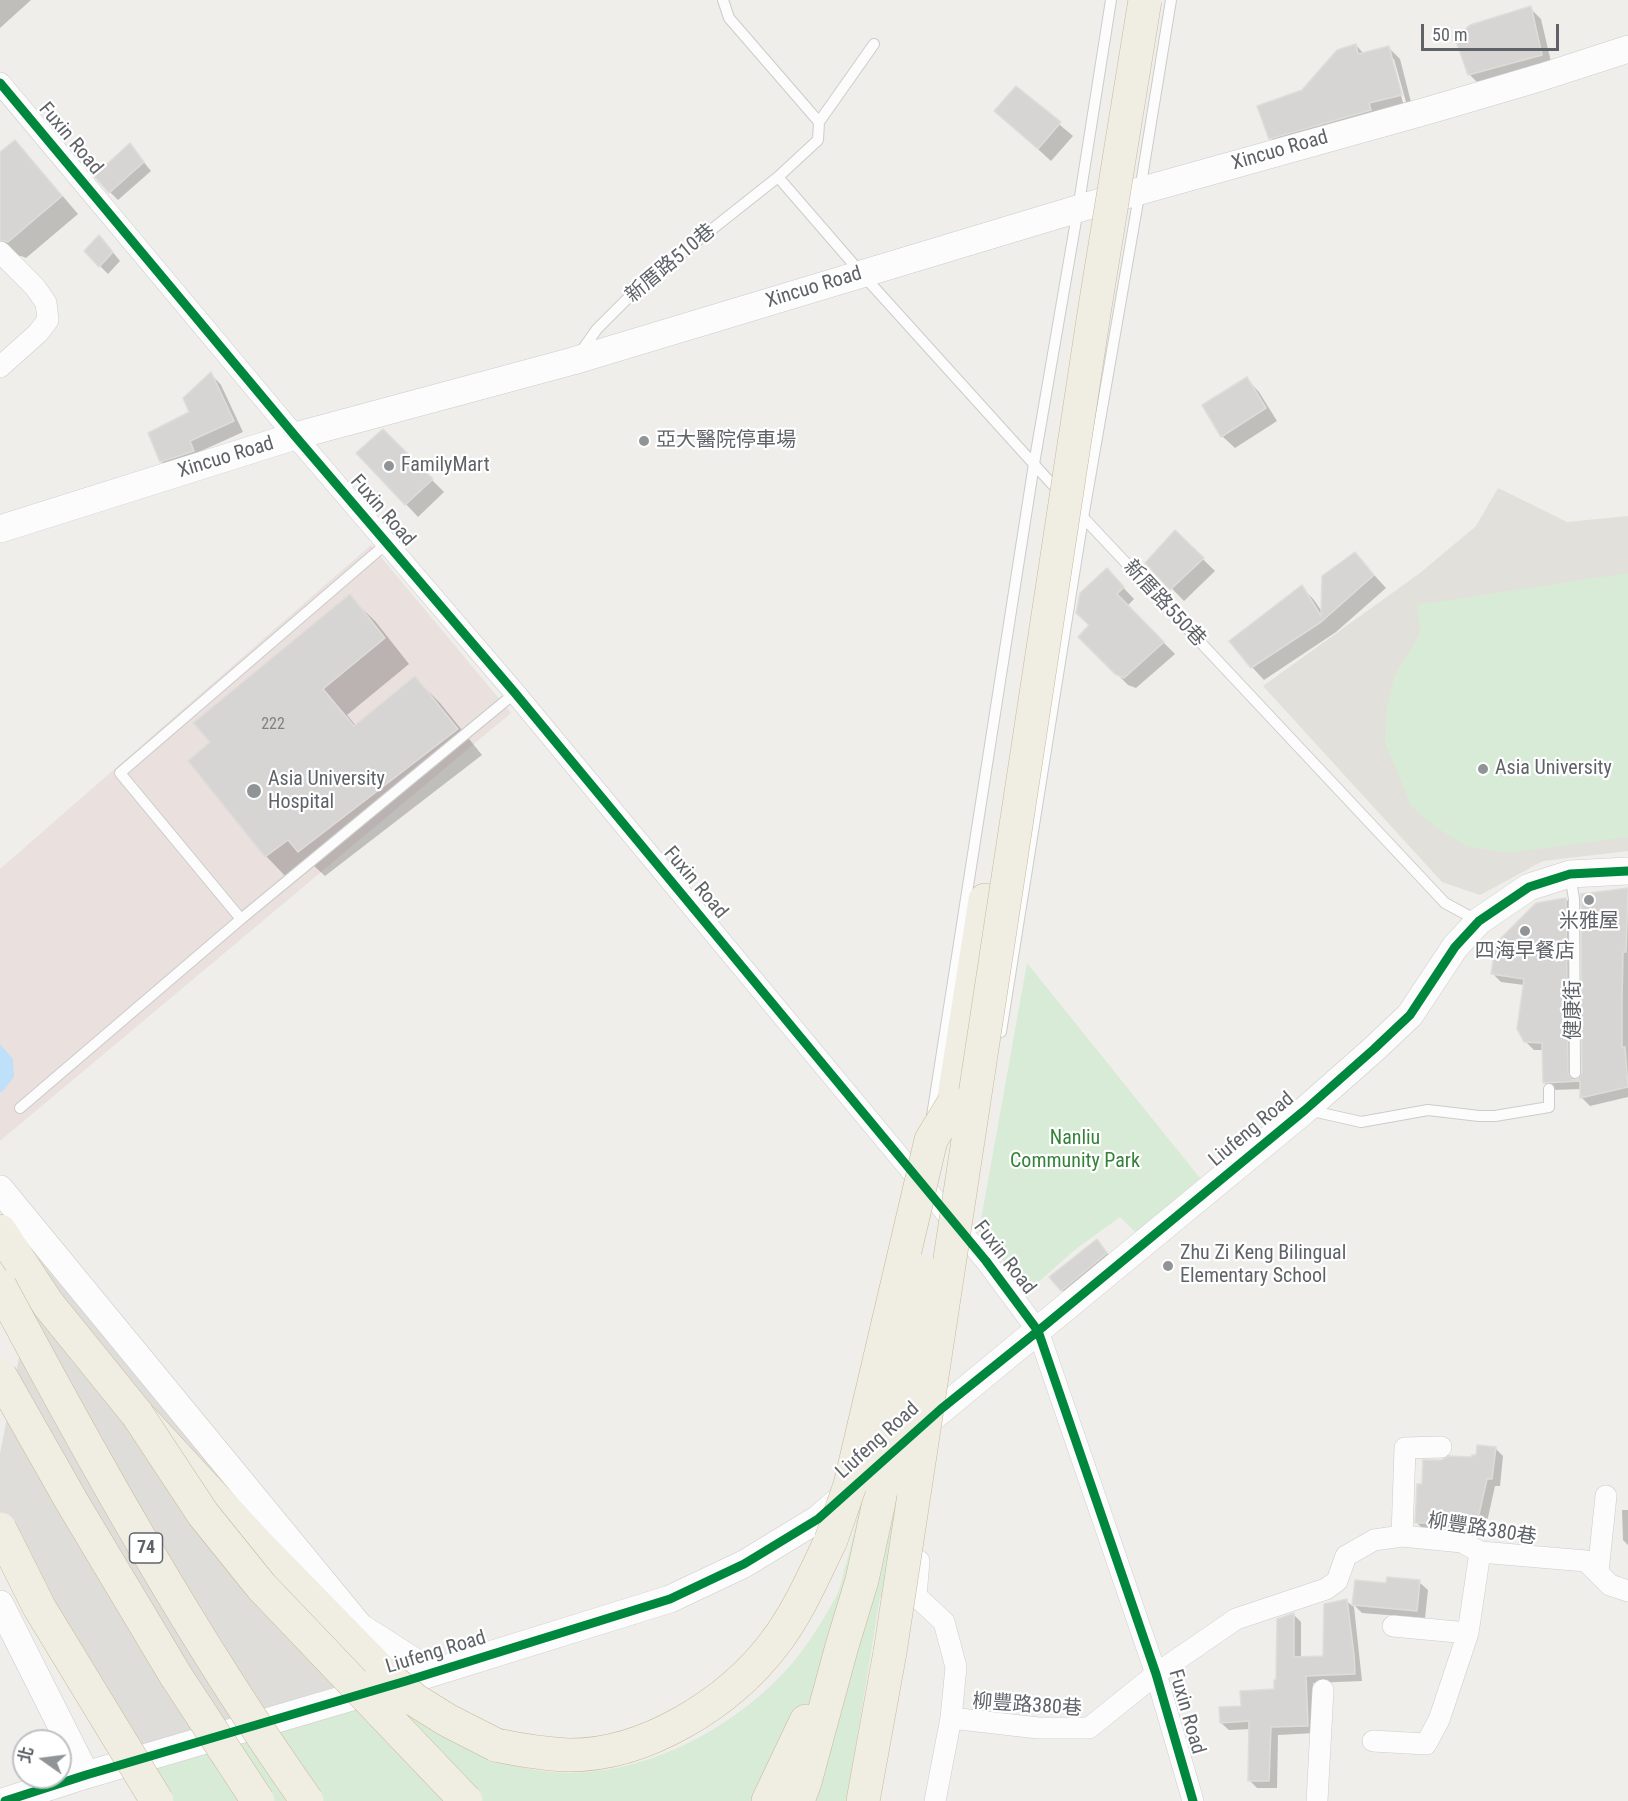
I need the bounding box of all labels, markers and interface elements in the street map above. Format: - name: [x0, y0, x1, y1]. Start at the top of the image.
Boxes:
- scale bar: [1424, 12, 1562, 50]
- text: 50 m: [1432, 24, 1467, 45]
- street label: Fuxin Road: [33, 98, 107, 180]
- street label: Xincuo Road: [1229, 126, 1331, 176]
- street label: 新厝路510巷: [621, 220, 721, 308]
- street label: Xincuo Road: [763, 262, 865, 314]
- place label: 亞大醫院停車場: [656, 429, 796, 453]
- street label: Xincuo Road: [175, 432, 277, 484]
- marker: 亞大醫院停車場: [637, 434, 651, 448]
- place label: FamilyMart: [401, 454, 490, 478]
- marker: FamilyMart: [382, 459, 396, 473]
- street label: Fuxin Road: [344, 470, 420, 552]
- street label: 新厝路550巷: [1118, 556, 1210, 652]
- house number: 222: [261, 715, 285, 735]
- place label: Asia University: [1495, 757, 1612, 781]
- marker: Asia University: [1476, 762, 1490, 776]
- place label: Asia University Hospital: [268, 768, 385, 815]
- marker: Asia University Hospital: [245, 782, 263, 800]
- street label: Fuxin Road: [658, 842, 732, 924]
- marker: 米雅屋: [1582, 893, 1596, 907]
- place label: 米雅屋: [1559, 910, 1619, 934]
- marker: 四海早餐店: [1518, 924, 1532, 938]
- place label: 四海早餐店: [1475, 940, 1575, 964]
- street label: 健康街: [1562, 980, 1586, 1040]
- street label: Liufeng Road: [1205, 1088, 1299, 1172]
- park label: Nanliu Community Park: [1010, 1127, 1140, 1174]
- street label: Fuxin Road: [968, 1216, 1040, 1300]
- place label: Zhu Zi Keng Bilingual Elementary School: [1180, 1242, 1346, 1289]
- marker: Zhu Zi Keng Bilingual Elementary School: [1161, 1259, 1175, 1273]
- street label: Liufeng Road: [831, 1397, 925, 1485]
- street label: 柳豐路380巷: [1426, 1510, 1538, 1550]
- road number: 74: [130, 1533, 162, 1563]
- street label: Liufeng Road: [383, 1626, 489, 1680]
- street label: Fuxin Road: [1162, 1667, 1210, 1757]
- street label: 柳豐路380巷: [971, 1690, 1083, 1722]
- north arrow: [12, 1729, 72, 1789]
- text: 北: [15, 1745, 37, 1765]

